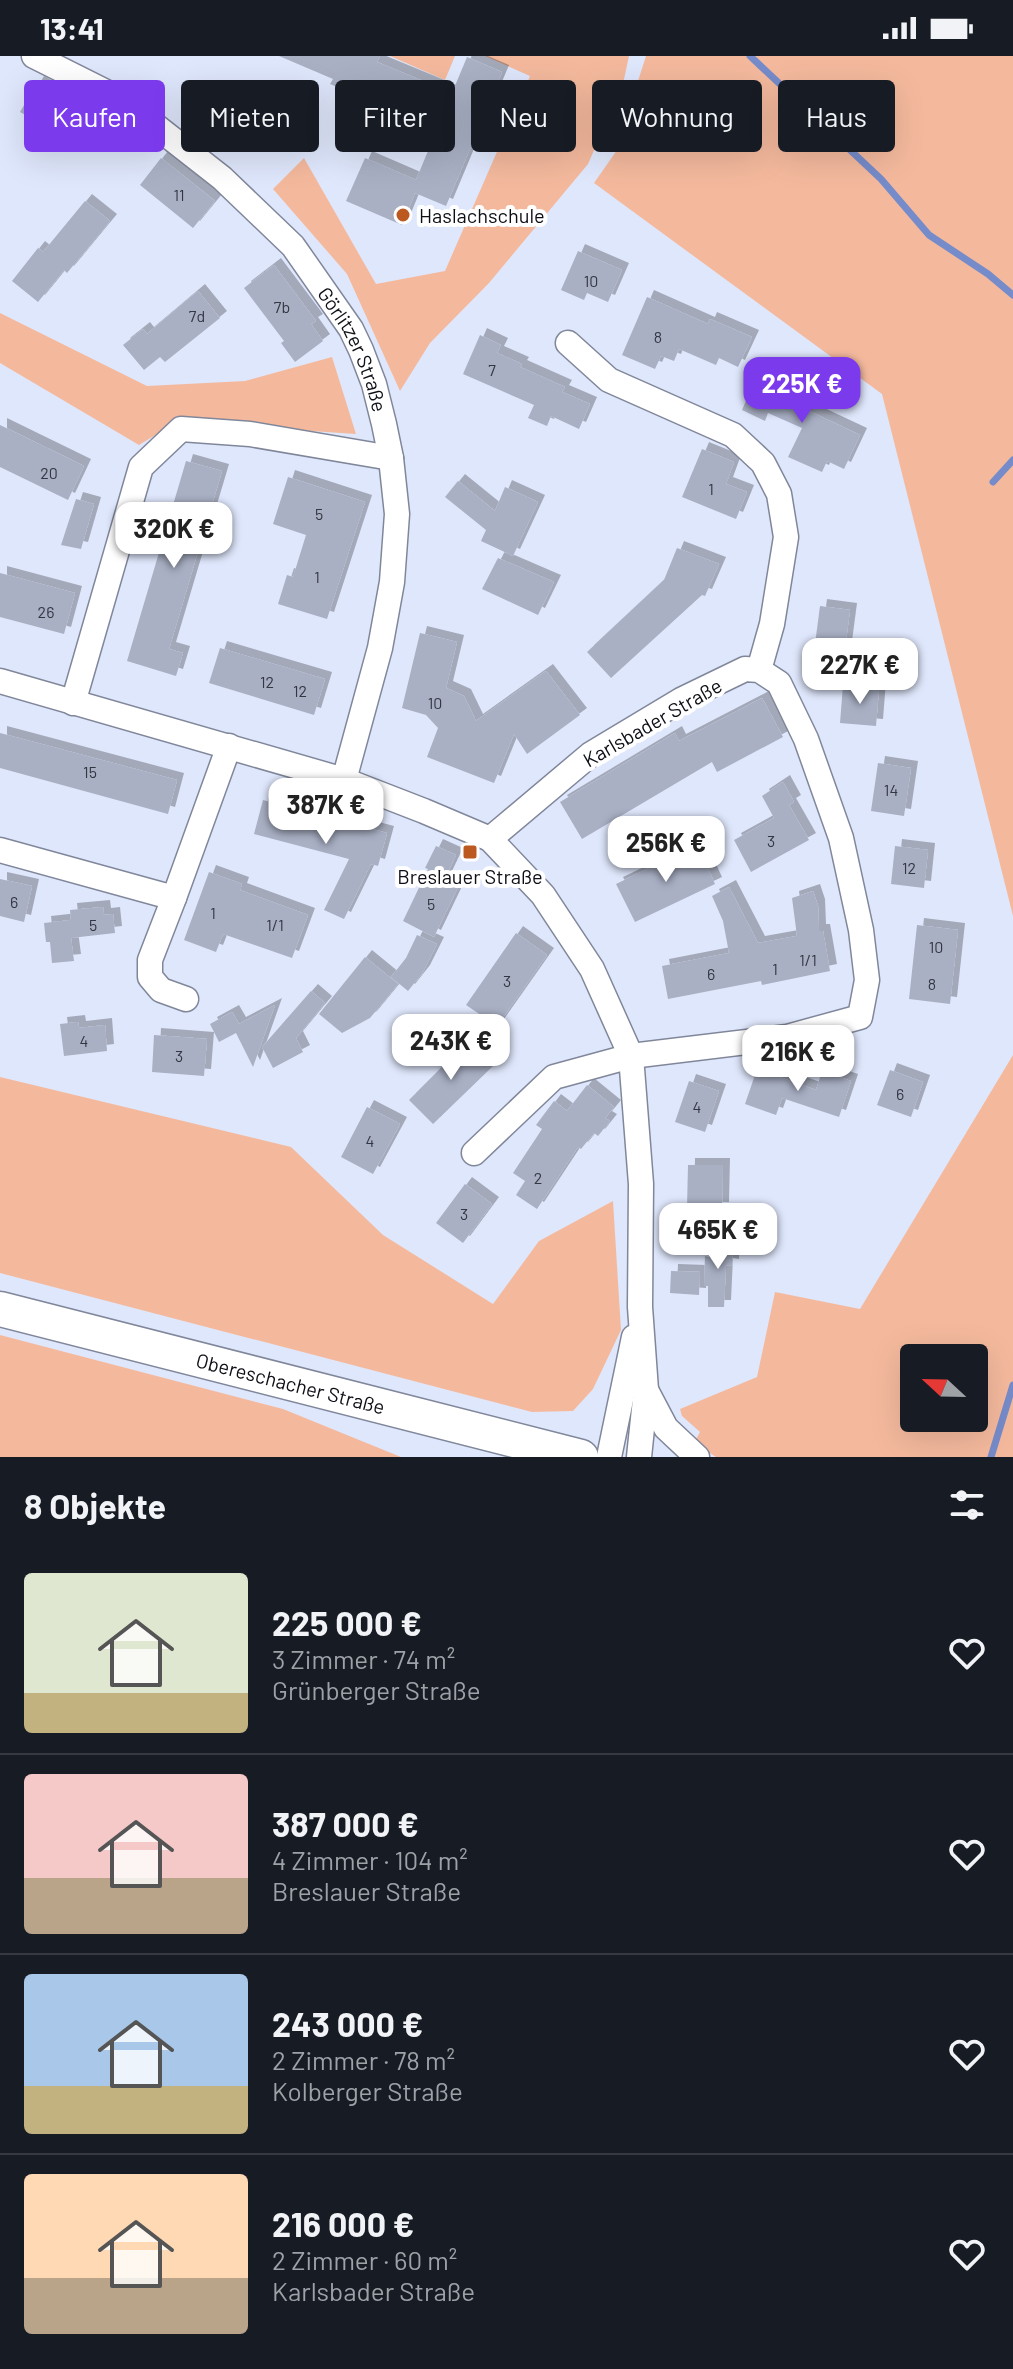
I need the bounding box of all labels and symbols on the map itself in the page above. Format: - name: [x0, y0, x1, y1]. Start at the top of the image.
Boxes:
- house number: 11: [173, 185, 185, 204]
- place label: Haslachschule: [419, 203, 545, 227]
- marker: Haslachschule: [394, 206, 412, 224]
- house number: 10: [584, 271, 598, 290]
- street label: Görlitzer Straße: [313, 282, 392, 414]
- house number: 7b: [274, 297, 290, 316]
- house number: 7d: [189, 306, 205, 325]
- house number: 8: [654, 327, 662, 346]
- pin: 225K €: [737, 357, 867, 425]
- house number: 7: [488, 360, 496, 379]
- house number: 20: [40, 463, 58, 482]
- house number: 1: [708, 479, 714, 498]
- pin: 320K €: [109, 502, 239, 570]
- house number: 5: [315, 504, 323, 523]
- house number: 1: [314, 567, 320, 586]
- house number: 26: [38, 602, 54, 621]
- pin: 227K €: [795, 638, 925, 706]
- house number: 12: [260, 672, 274, 691]
- street label: Karlsbader Straße: [578, 673, 726, 771]
- house number: 12: [293, 681, 307, 700]
- house number: 10: [428, 693, 442, 712]
- house number: 15: [83, 762, 97, 781]
- pin: 387K €: [261, 778, 391, 846]
- house number: 14: [884, 780, 898, 799]
- pin: 256K €: [601, 816, 731, 884]
- house number: 3: [767, 831, 775, 850]
- marker: Breslauer Straße: [461, 843, 479, 861]
- house number: 12: [902, 858, 916, 877]
- place label: Breslauer Straße: [397, 864, 543, 888]
- house number: 6: [10, 892, 18, 911]
- house number: 5: [427, 894, 435, 913]
- house number: 1: [210, 903, 216, 922]
- house number: 5: [89, 915, 97, 934]
- house number: 1/1: [266, 915, 284, 934]
- house number: 10: [929, 937, 943, 956]
- house number: 1/1: [799, 950, 817, 969]
- house number: 1: [772, 959, 778, 978]
- house number: 6: [707, 964, 715, 983]
- house number: 3: [503, 971, 511, 990]
- house number: 8: [928, 974, 936, 993]
- pin: 243K €: [386, 1014, 516, 1082]
- pin: 216K €: [733, 1025, 863, 1093]
- house number: 4: [80, 1031, 88, 1050]
- house number: 3: [175, 1046, 183, 1065]
- house number: 6: [896, 1084, 904, 1103]
- house number: 4: [693, 1097, 701, 1116]
- house number: 4: [366, 1131, 374, 1150]
- house number: 2: [534, 1168, 542, 1187]
- pin: 465K €: [653, 1203, 783, 1271]
- house number: 3: [460, 1204, 468, 1223]
- north arrow: [900, 1344, 988, 1432]
- street label: Obereschacher Straße: [194, 1347, 388, 1419]

